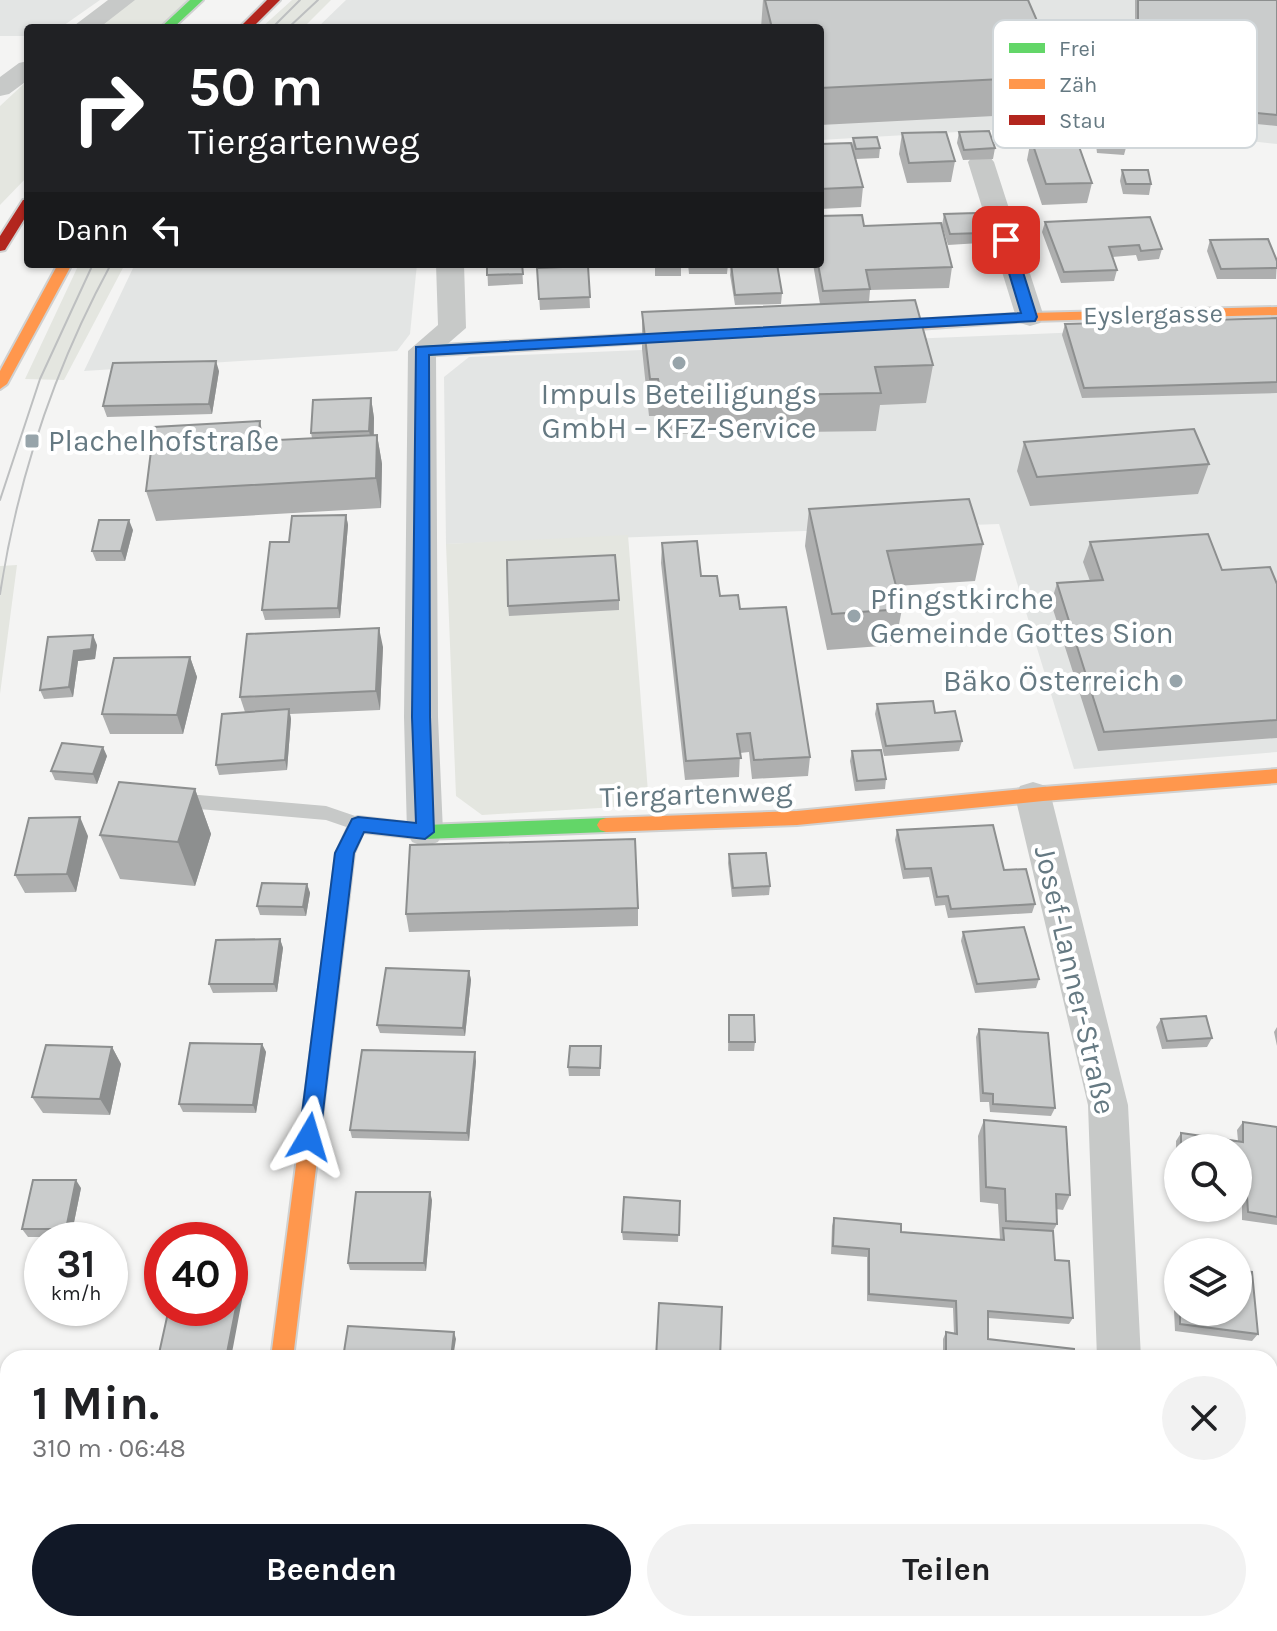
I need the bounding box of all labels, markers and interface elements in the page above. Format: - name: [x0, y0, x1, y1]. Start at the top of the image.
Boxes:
- legend: [993, 20, 1257, 148]
- text: Frei: [1059, 36, 1096, 62]
- text: 50 m: [188, 54, 323, 119]
- icon: right: [56, 56, 160, 160]
- text: Zäh: [1059, 72, 1097, 98]
- text: Stau: [1059, 108, 1106, 134]
- text: Tiergartenweg: [188, 121, 419, 163]
- pin: [972, 206, 1040, 274]
- icon: left: [145, 208, 189, 252]
- text: Dann: [56, 212, 129, 248]
- icon: arrive: [984, 218, 1028, 262]
- street label: Eyslergasse: [1083, 298, 1223, 331]
- marker: Impuls Beteiligungs GmbH – KFZ-Service: [670, 354, 688, 372]
- place label: Impuls Beteiligungs GmbH – KFZ-Service: [541, 376, 817, 446]
- place label: Plachelhofstraße: [48, 423, 279, 459]
- marker: Plachelhofstraße: [23, 432, 41, 450]
- place label: Pfingstkirche Gemeinde Gottes Sion: [870, 581, 1174, 651]
- marker: Pfingstkirche Gemeinde Gottes Sion: [845, 607, 863, 625]
- place label: Bäko Österreich: [943, 663, 1160, 699]
- marker: Bäko Österreich: [1167, 672, 1185, 690]
- street label: Tiergartenweg: [599, 773, 793, 815]
- street label: Josef-Lanner-Straße: [1027, 842, 1123, 1118]
- position arrow: [267, 1095, 351, 1179]
- map controls: [1164, 1134, 1252, 1326]
- button: search: [1164, 1134, 1252, 1222]
- speed limit sign: 40: [144, 1222, 248, 1326]
- button: layers: [1164, 1238, 1252, 1326]
- text: 31: [56, 1240, 96, 1287]
- text: km/h: [51, 1282, 101, 1305]
- text: 1 Min.: [32, 1375, 159, 1431]
- button: close: [1162, 1376, 1246, 1460]
- text: 310 m · 06:48: [32, 1433, 186, 1464]
- button: Beenden: [32, 1524, 631, 1616]
- button: Teilen: [647, 1524, 1246, 1616]

